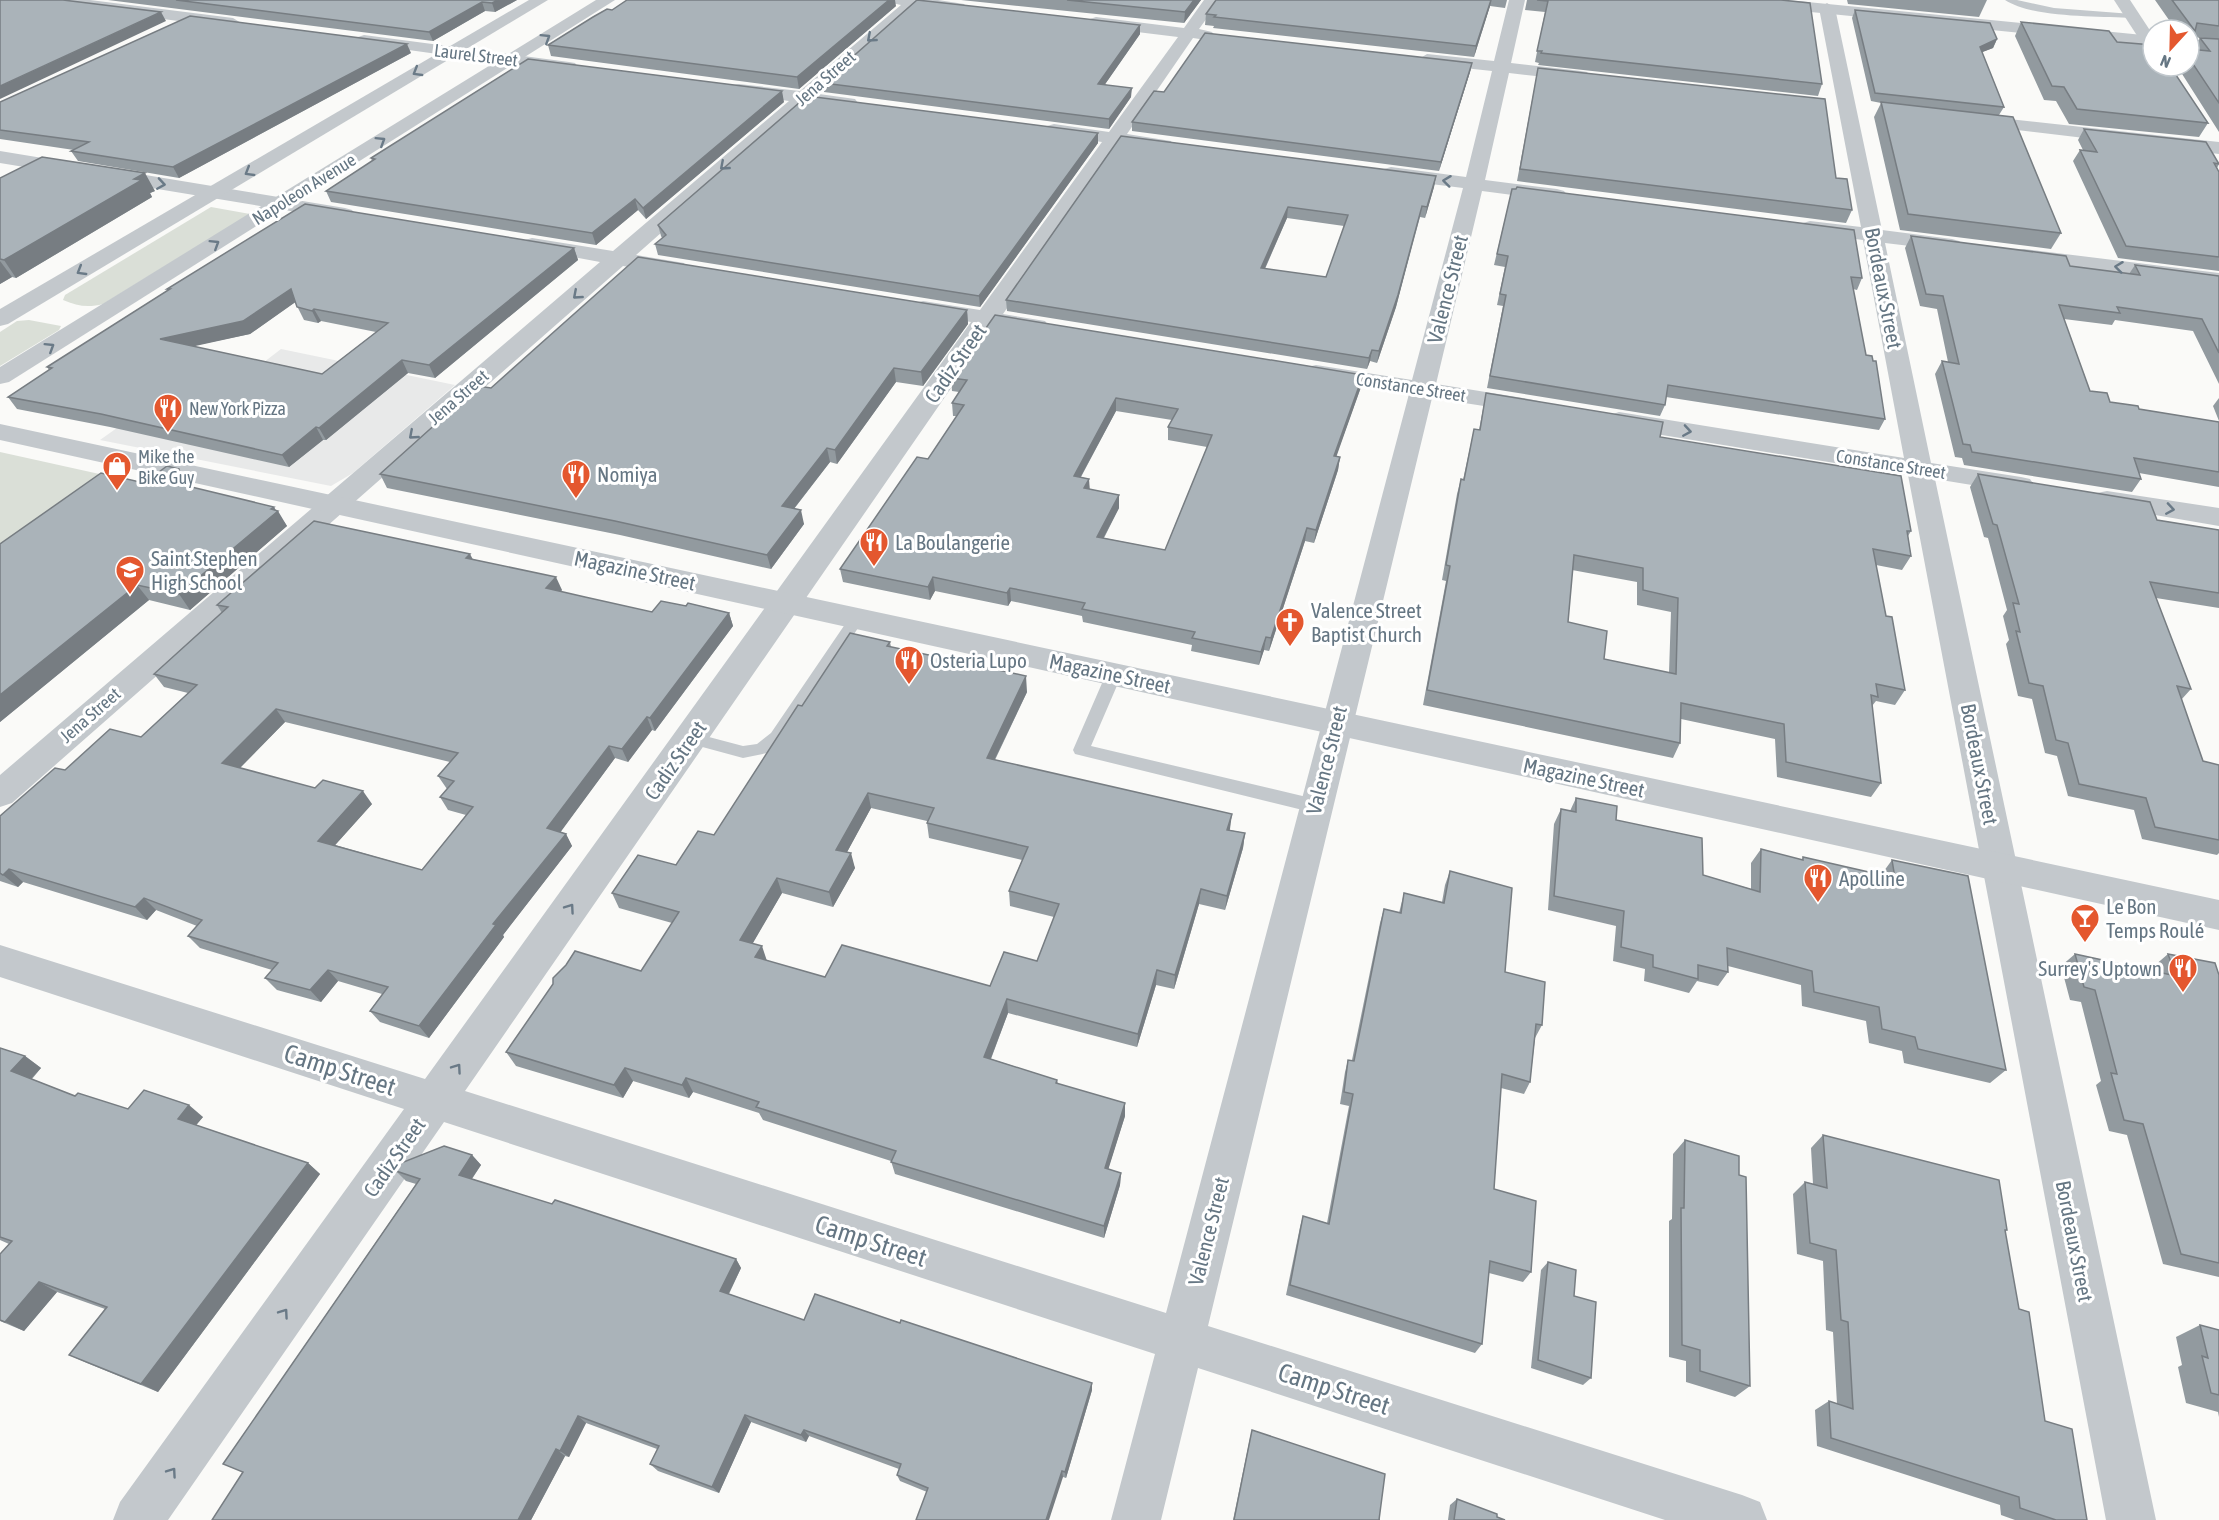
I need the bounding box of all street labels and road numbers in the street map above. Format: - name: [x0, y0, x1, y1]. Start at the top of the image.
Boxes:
- street label: Laurel Street: [433, 39, 519, 71]
- street label: Jena Street: [791, 46, 859, 110]
- street label: Napoleon Avenue: [248, 149, 360, 229]
- street label: Bordeaux Street: [1860, 225, 1908, 351]
- street label: Valence Street: [1422, 232, 1472, 346]
- street label: Cadiz Street: [919, 319, 991, 407]
- street label: Jena Street: [424, 365, 492, 429]
- street label: Constance Street: [1355, 368, 1467, 406]
- street label: Constance Street: [1835, 445, 1947, 483]
- street label: Magazine Street: [572, 545, 698, 595]
- street label: Magazine Street: [1047, 648, 1173, 698]
- street label: Jena Street: [56, 683, 124, 747]
- street label: Bordeaux Street: [1956, 701, 2004, 827]
- street label: Valence Street: [1301, 703, 1351, 817]
- street label: Cadiz Street: [639, 716, 711, 804]
- street label: Magazine Street: [1521, 752, 1647, 802]
- street label: Camp Street: [280, 1038, 400, 1102]
- street label: Cadiz Street: [358, 1113, 430, 1201]
- street label: Valence Street: [1183, 1174, 1233, 1288]
- street label: Bordeaux Street: [2051, 1178, 2099, 1304]
- street label: Camp Street: [811, 1209, 931, 1273]
- street label: Camp Street: [1274, 1357, 1394, 1421]

